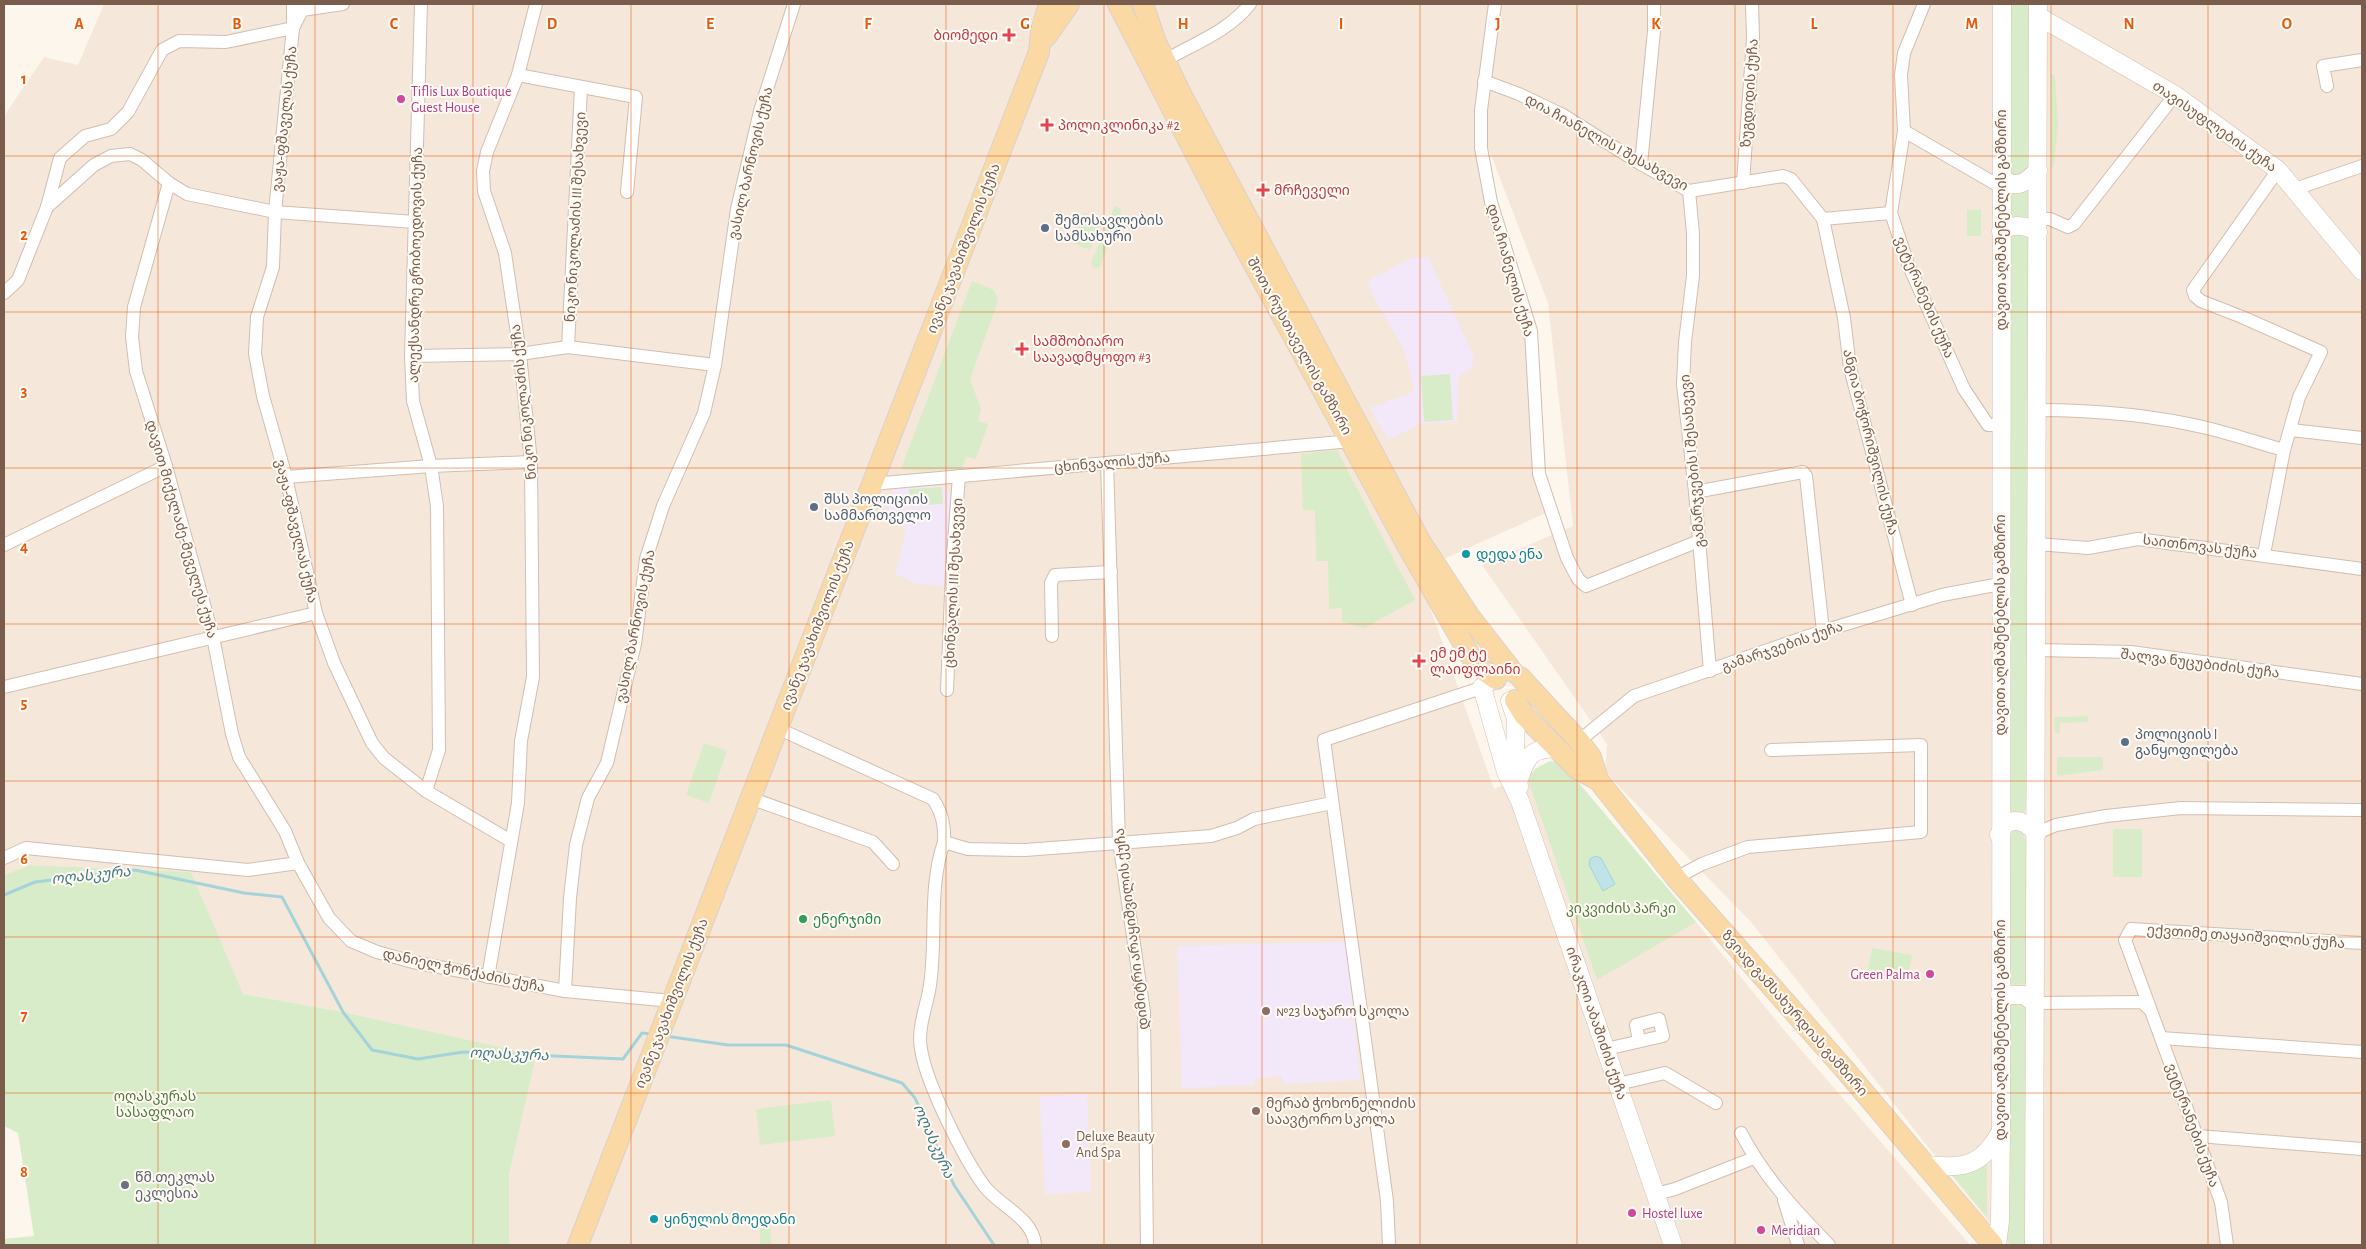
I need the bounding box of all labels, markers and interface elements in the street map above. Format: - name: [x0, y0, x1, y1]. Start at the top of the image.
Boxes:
- text: A: [74, 16, 84, 32]
- text: B: [232, 16, 242, 32]
- text: C: [390, 16, 399, 32]
- text: D: [547, 16, 558, 32]
- text: E: [706, 16, 714, 32]
- text: F: [864, 16, 872, 32]
- text: G: [1020, 16, 1030, 32]
- text: H: [1177, 16, 1189, 32]
- text: I: [1339, 16, 1343, 32]
- text: J: [1495, 16, 1501, 32]
- text: K: [1651, 16, 1661, 32]
- text: L: [1811, 16, 1818, 32]
- text: M: [1966, 16, 1978, 32]
- text: N: [2123, 16, 2135, 32]
- text: O: [2282, 16, 2292, 32]
- marker: ბიომედი: [1002, 28, 1016, 42]
- place label: ბიომედი: [933, 29, 998, 44]
- street label: ზუგდიდის ქუჩა: [1739, 38, 1762, 148]
- street label: ვაჟა-ფშაველას ქუჩა: [270, 45, 301, 193]
- text: 1: [21, 71, 27, 87]
- street label: თავისუფლების ქუჩა: [2149, 79, 2279, 176]
- place label: Tiflis Lux Boutique Guest House: [411, 85, 511, 115]
- street label: ვასილ ბარნოვის ქუჩა: [726, 85, 776, 241]
- street label: დია ჩიანელის I შესახვევი: [1522, 92, 1690, 195]
- marker: Tiflis Lux Boutique Guest House: [395, 93, 407, 105]
- street label: დავით აღმაშენებლის გამზირი: [1994, 109, 2010, 331]
- street label: ნიკო ნიკოლაძის III შესახვევი: [563, 112, 589, 323]
- marker: პოლიკლინიკა #2: [1040, 118, 1054, 132]
- place label: პოლიკლინიკა #2: [1058, 119, 1180, 134]
- street label: ალექსანდრე გრიბოედოვის ქუჩა: [406, 147, 426, 383]
- street label: ივანე ჯავახიშვილის ქუჩა: [925, 162, 1004, 336]
- marker: მრჩეველი: [1256, 183, 1270, 197]
- place label: მრჩეველი: [1274, 183, 1350, 199]
- street label: დია ჩიანელის ქუჩა: [1483, 202, 1536, 339]
- place label: შემოსავლების სამსახური: [1055, 214, 1163, 245]
- marker: შემოსავლების სამსახური: [1039, 222, 1051, 234]
- text: 2: [20, 227, 28, 243]
- street label: ვეტერანების ქუჩა: [1891, 234, 1957, 361]
- street label: შოთა რუსთაველის გამზირი: [1244, 255, 1355, 438]
- street label: ნიკო ნიკოლაძის ქუჩა: [509, 323, 540, 481]
- place label: სამშობიარო საავადმყოფო #3: [1033, 334, 1151, 366]
- marker: სამშობიარო საავადმყოფო #3: [1015, 342, 1029, 356]
- street label: ანგია ბოჭორიშვილის ქუჩა: [1839, 348, 1901, 537]
- street label: გამარჯვების I შესახვევი: [1677, 374, 1709, 548]
- text: 3: [21, 383, 28, 399]
- street label: დავით მიქელაძე-მეველეს ქუჩა: [142, 419, 219, 640]
- street label: ცხინვალის ქუჩა: [1054, 451, 1171, 476]
- street label: ვაჟა-ფშაველას ქუჩა: [272, 458, 319, 605]
- place label: შსს პოლიციის სამმართველო: [824, 493, 931, 524]
- street label: ცხინვალის III შესახვევი: [943, 498, 966, 669]
- marker: შსს პოლიციის სამმართველო: [808, 501, 820, 513]
- street label: დავით აღმაშენებლის გამზირი: [1993, 514, 2009, 736]
- street label: საითნოვას ქუჩა: [2142, 533, 2258, 562]
- text: 4: [20, 539, 28, 555]
- street label: ივანე ჯავახიშვილის ქუჩა: [779, 539, 858, 713]
- street label: ვასილ ბარნოვის ქუჩა: [613, 548, 659, 704]
- marker: დედა ენა: [1460, 548, 1472, 560]
- place label: დედა ენა: [1476, 548, 1543, 563]
- street label: გამარჯვების ქუჩა: [1719, 619, 1845, 675]
- place label: ემ ემ ტე ლაიფლაინი: [1430, 647, 1520, 678]
- street label: შალვა ნუცუბიძის ქუჩა: [2119, 647, 2280, 682]
- marker: ემ ემ ტე ლაიფლაინი: [1412, 654, 1426, 668]
- text: 5: [21, 695, 28, 711]
- place label: პოლიციის I განყოფილება: [2135, 728, 2238, 759]
- marker: პოლიციის I განყოფილება: [2119, 736, 2131, 748]
- street label: დიმიტრი არაყიშვილის ქუჩა: [1112, 827, 1152, 1031]
- text: 6: [20, 851, 28, 867]
- water label: ოღასკურა: [51, 864, 132, 888]
- park label: კიკვიძის პარკი: [1566, 901, 1676, 917]
- place label: ენერჯიმი: [813, 912, 881, 928]
- marker: ენერჯიმი: [797, 913, 809, 925]
- street label: ივანე ჯავახიშვილის ქუჩა: [633, 917, 712, 1091]
- street label: დავით აღმაშენებლის გამზირი: [1993, 919, 2009, 1141]
- street label: ექვთიმე თაყაიშვილის ქუჩა: [2146, 923, 2345, 952]
- street label: ზვიად გამსახურდიას გამზირი: [1718, 928, 1871, 1100]
- street label: ირაკლი აბაშიძის ქუჩა: [1562, 945, 1630, 1102]
- street label: დანიელ ჭონქაძის ქუჩა: [381, 947, 546, 996]
- place label: Green Palma: [1850, 968, 1921, 982]
- marker: Green Palma: [1924, 968, 1936, 980]
- place label: №23 საჯარო სკოლა: [1276, 1004, 1409, 1020]
- marker: №23 საჯარო სკოლა: [1260, 1005, 1272, 1017]
- text: 7: [21, 1008, 28, 1024]
- water label: ოღასკურა: [469, 1046, 550, 1064]
- street label: ვეტერანების ქუჩა: [2162, 1061, 2222, 1190]
- park label: ოღასკურას სასაფლაო: [114, 1089, 196, 1121]
- place label: მერაბ ჭოხონელიძის საავტორო სკოლა: [1266, 1096, 1416, 1128]
- water label: ოღასკურა: [910, 1102, 957, 1182]
- marker: მერაბ ჭოხონელიძის საავტორო სკოლა: [1250, 1105, 1262, 1117]
- place label: Deluxe Beauty And Spa: [1076, 1130, 1155, 1160]
- marker: Deluxe Beauty And Spa: [1060, 1138, 1072, 1150]
- text: 8: [20, 1164, 28, 1180]
- place label: წმ.თეკლას ეკლესია: [135, 1171, 215, 1202]
- marker: წმ.თეკლას ეკლესია: [119, 1179, 131, 1191]
- marker: Hostel luxe: [1626, 1207, 1638, 1219]
- place label: Hostel luxe: [1642, 1207, 1703, 1221]
- marker: ყინულის მოედანი: [648, 1213, 660, 1225]
- place label: ყინულის მოედანი: [664, 1213, 796, 1228]
- marker: Meridian: [1755, 1224, 1767, 1236]
- place label: Meridian: [1771, 1224, 1820, 1238]

